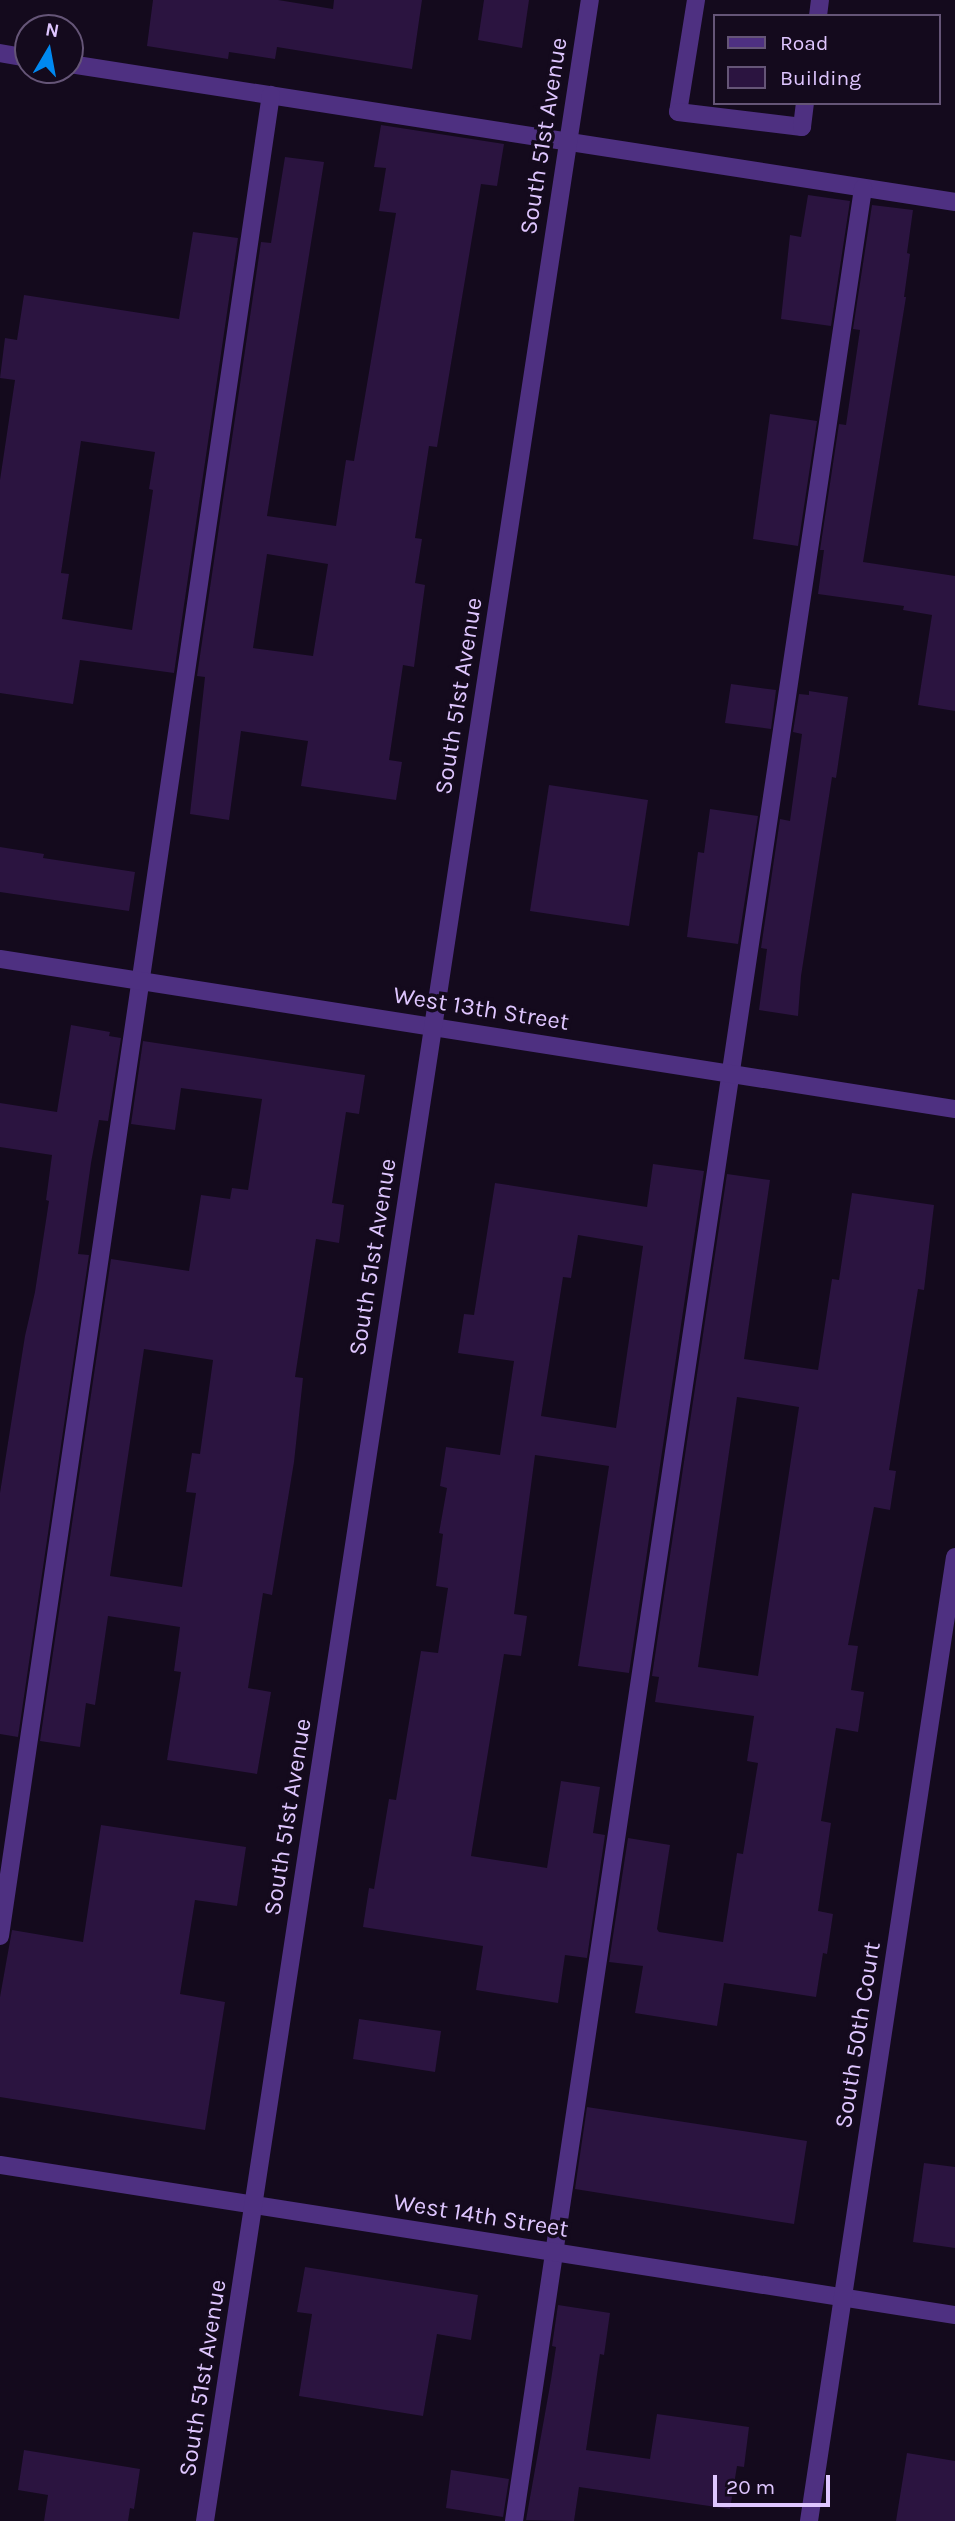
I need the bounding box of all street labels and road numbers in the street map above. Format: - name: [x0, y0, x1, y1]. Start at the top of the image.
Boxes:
- street label: South 51st Avenue: [514, 35, 574, 237]
- street label: South 51st Avenue: [429, 595, 489, 797]
- street label: West 13th Street: [391, 981, 571, 1037]
- street label: South 51st Avenue: [343, 1156, 403, 1358]
- street label: South 51st Avenue: [258, 1716, 318, 1918]
- street label: South 50th Court: [829, 1940, 887, 2130]
- street label: West 14th Street: [391, 2188, 571, 2244]
- street label: South 51st Avenue: [173, 2277, 233, 2479]

